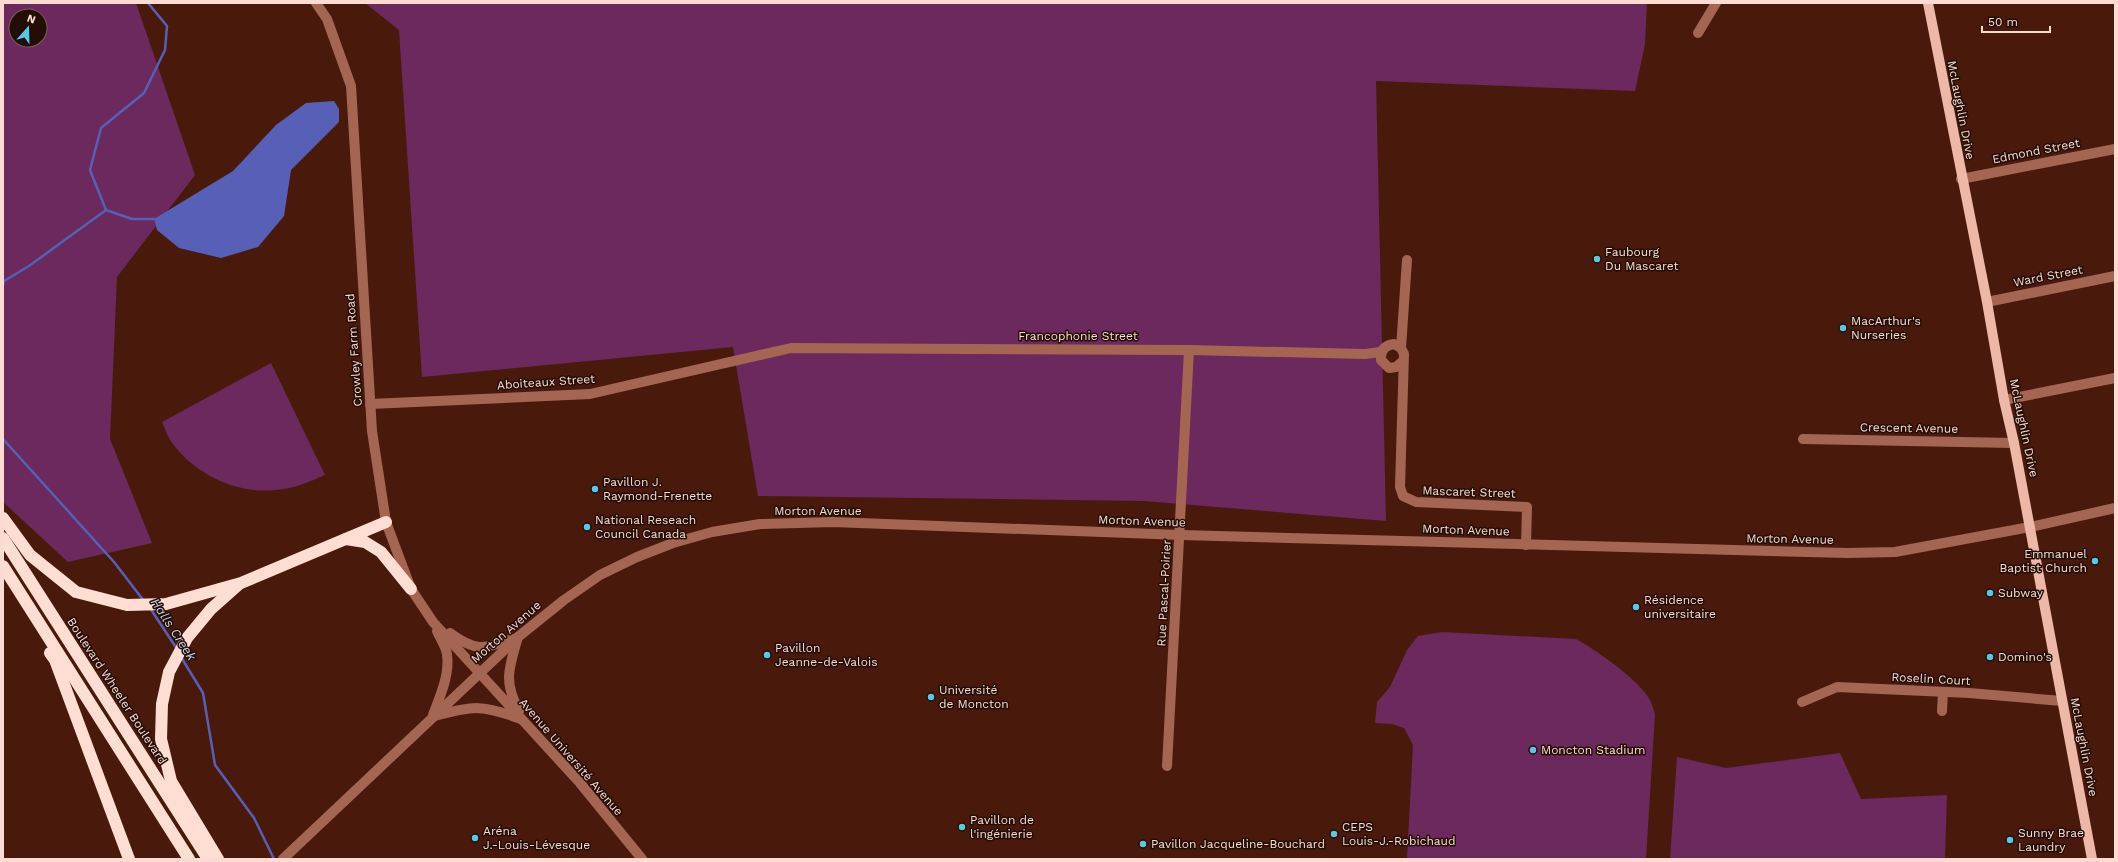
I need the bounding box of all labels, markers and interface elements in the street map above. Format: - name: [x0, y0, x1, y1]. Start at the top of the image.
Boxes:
- north arrow: [8, 8, 48, 48]
- scale bar: [1982, 8, 2050, 34]
- text: N: [25, 12, 37, 27]
- text: 50 m: [1988, 15, 2018, 29]
- street label: McLaughlin Drive: [1945, 59, 1977, 161]
- street label: Edmond Street: [1991, 136, 2081, 166]
- place label: Faubourg Du Mascaret: [1605, 245, 1678, 273]
- marker: Faubourg Du Mascaret: [1592, 254, 1602, 264]
- street label: Ward Street: [2012, 262, 2084, 290]
- street label: Crowley Farm Road: [343, 293, 365, 407]
- place label: MacArthur's Nurseries: [1851, 314, 1921, 342]
- marker: MacArthur's Nurseries: [1838, 323, 1848, 333]
- street label: Francophonie Street: [1018, 329, 1138, 343]
- street label: Aboiteaux Street: [496, 372, 596, 392]
- street label: McLaughlin Drive: [2007, 377, 2041, 479]
- street label: Crescent Avenue: [1860, 420, 1958, 436]
- place label: Pavillon J. Raymond-Frenette: [603, 475, 712, 503]
- street label: Mascaret Street: [1422, 483, 1516, 501]
- marker: Pavillon J. Raymond-Frenette: [590, 484, 600, 494]
- street label: Morton Avenue: [774, 504, 862, 518]
- street label: Morton Avenue: [1098, 512, 1186, 530]
- place label: National Reseach Council Canada: [595, 513, 696, 541]
- street label: Morton Avenue: [1422, 521, 1510, 539]
- marker: National Reseach Council Canada: [582, 522, 592, 532]
- street label: Morton Avenue: [1746, 531, 1834, 547]
- street label: Rue Pascal-Poirier: [1154, 539, 1174, 647]
- place label: Emmanuel Baptist Church: [1999, 547, 2087, 575]
- marker: Emmanuel Baptist Church: [2090, 556, 2100, 566]
- place label: Subway: [1998, 586, 2044, 600]
- marker: Subway: [1985, 588, 1995, 598]
- place label: Résidence universitaire: [1644, 593, 1716, 621]
- water label: Halls Creek: [148, 595, 200, 664]
- street label: Morton Avenue: [468, 598, 544, 666]
- marker: Résidence universitaire: [1631, 602, 1641, 612]
- street label: Boulevard Wheeler Boulevard: [64, 615, 170, 767]
- place label: Pavillon Jeanne-de-Valois: [775, 641, 877, 669]
- marker: Pavillon Jeanne-de-Valois: [762, 650, 772, 660]
- place label: Domino's: [1998, 650, 2052, 664]
- marker: Domino's: [1985, 652, 1995, 662]
- street label: Roselin Court: [1891, 670, 1971, 688]
- place label: Université de Moncton: [939, 683, 1009, 711]
- marker: Université de Moncton: [926, 692, 936, 702]
- street label: Avenue Université Avenue: [516, 695, 626, 819]
- street label: McLaughlin Drive: [2068, 696, 2100, 798]
- place label: Moncton Stadium: [1541, 743, 1645, 757]
- marker: Moncton Stadium: [1528, 745, 1538, 755]
- place label: Pavillon de l'ingénierie: [970, 813, 1034, 841]
- place label: CEPS Louis-J.-Robichaud: [1342, 820, 1456, 848]
- marker: Pavillon de l'ingénierie: [957, 822, 967, 832]
- place label: Aréna J.-Louis-Lévesque: [483, 824, 590, 852]
- place label: Sunny Brae Laundry: [2018, 826, 2084, 854]
- marker: CEPS Louis-J.-Robichaud: [1329, 829, 1339, 839]
- marker: Aréna J.-Louis-Lévesque: [470, 833, 480, 843]
- marker: Sunny Brae Laundry: [2005, 835, 2015, 845]
- place label: Pavillon Jacqueline-Bouchard: [1151, 837, 1325, 851]
- marker: Pavillon Jacqueline-Bouchard: [1138, 839, 1148, 849]

